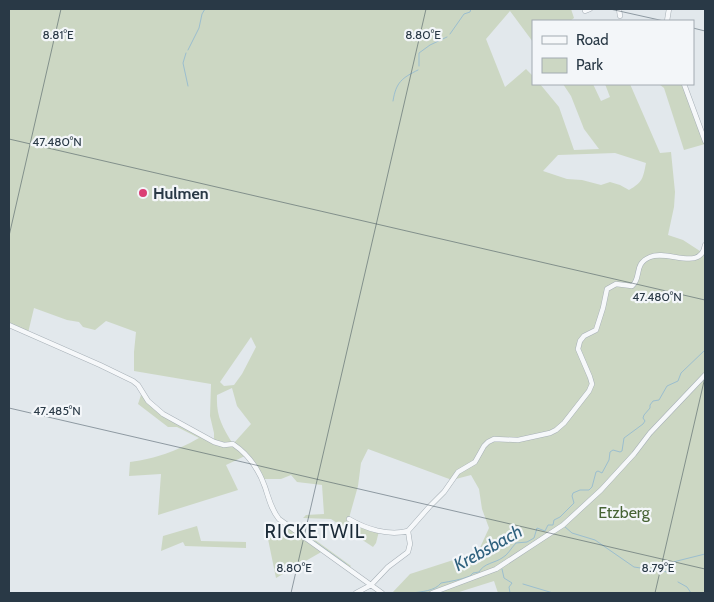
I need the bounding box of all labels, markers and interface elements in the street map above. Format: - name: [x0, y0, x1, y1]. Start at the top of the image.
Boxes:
- legend: [532, 20, 694, 85]
- text: 8.81°E: [42, 27, 74, 42]
- text: 8.80°E: [405, 27, 441, 42]
- text: Road: [576, 31, 609, 49]
- text: Park: [576, 56, 603, 74]
- text: 47.480°N: [32, 134, 82, 149]
- place label: Hulmen: [153, 184, 209, 203]
- marker: Hulmen: [137, 187, 149, 199]
- text: 47.480°N: [632, 289, 682, 304]
- text: 47.485°N: [33, 403, 81, 418]
- park label: Etzberg: [598, 503, 651, 522]
- district label: RICKETWIL: [265, 520, 365, 543]
- water label: Krebsbach: [450, 520, 526, 576]
- text: 8.80°E: [276, 560, 312, 575]
- text: 8.79°E: [642, 560, 675, 575]

